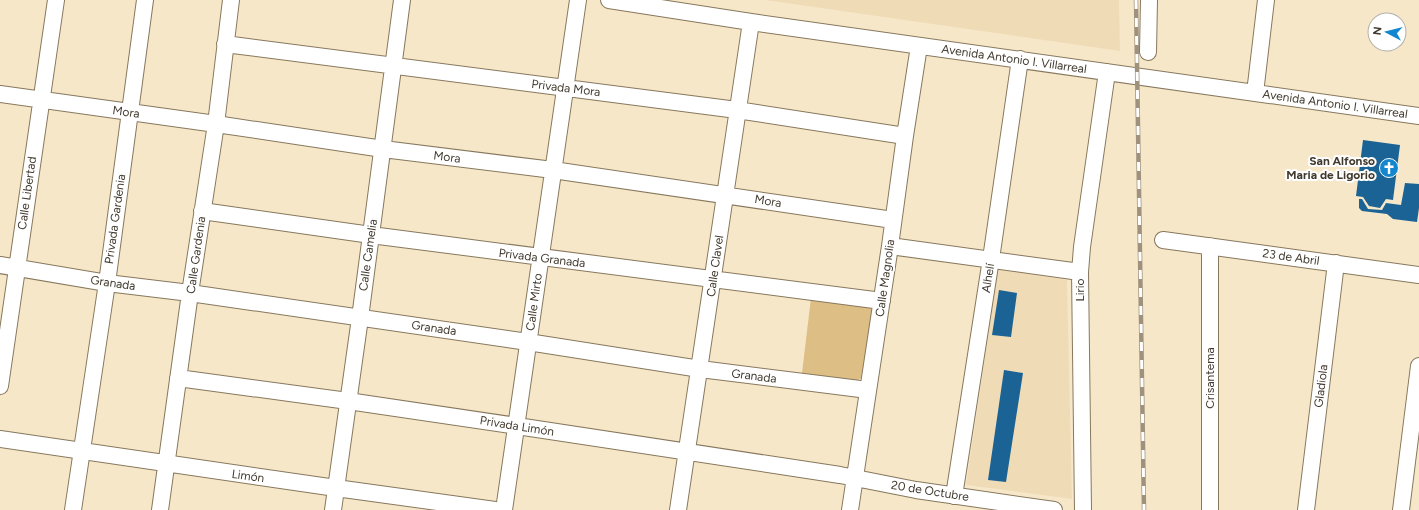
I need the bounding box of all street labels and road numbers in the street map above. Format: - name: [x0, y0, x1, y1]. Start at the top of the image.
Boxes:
- street label: Avenida Antonio I. Villarreal: [940, 42, 1088, 76]
- street label: Privada Mora: [531, 77, 601, 99]
- street label: Avenida Antonio I. Villarreal: [1261, 87, 1409, 121]
- street label: Mora: [112, 103, 140, 121]
- street label: Mora: [433, 148, 461, 166]
- street label: Calle Libertad: [15, 155, 39, 231]
- street label: Privada Gardenia: [102, 173, 128, 265]
- street label: Mora: [753, 192, 783, 210]
- street label: Calle Gardenia: [184, 215, 208, 295]
- street label: Calle Camelia: [356, 218, 380, 292]
- street label: Calle Clavel: [704, 234, 726, 298]
- street label: Calle Magnolia: [873, 238, 897, 318]
- street label: Privada Granada: [498, 246, 586, 270]
- street label: 23 de Abril: [1262, 246, 1320, 268]
- street label: Alhelí: [979, 261, 997, 294]
- street label: Calle Mirto: [523, 272, 545, 332]
- street label: Granada: [90, 273, 136, 293]
- street label: Lirio: [1073, 279, 1087, 301]
- street label: Granada: [411, 318, 457, 338]
- street label: Crisantema: [1203, 347, 1217, 409]
- street label: Gladiola: [1311, 364, 1331, 408]
- street label: Granada: [731, 366, 777, 386]
- street label: Privada Limón: [479, 413, 555, 439]
- street label: Limón: [231, 467, 266, 485]
- street label: 20 de Octubre: [890, 478, 970, 504]

